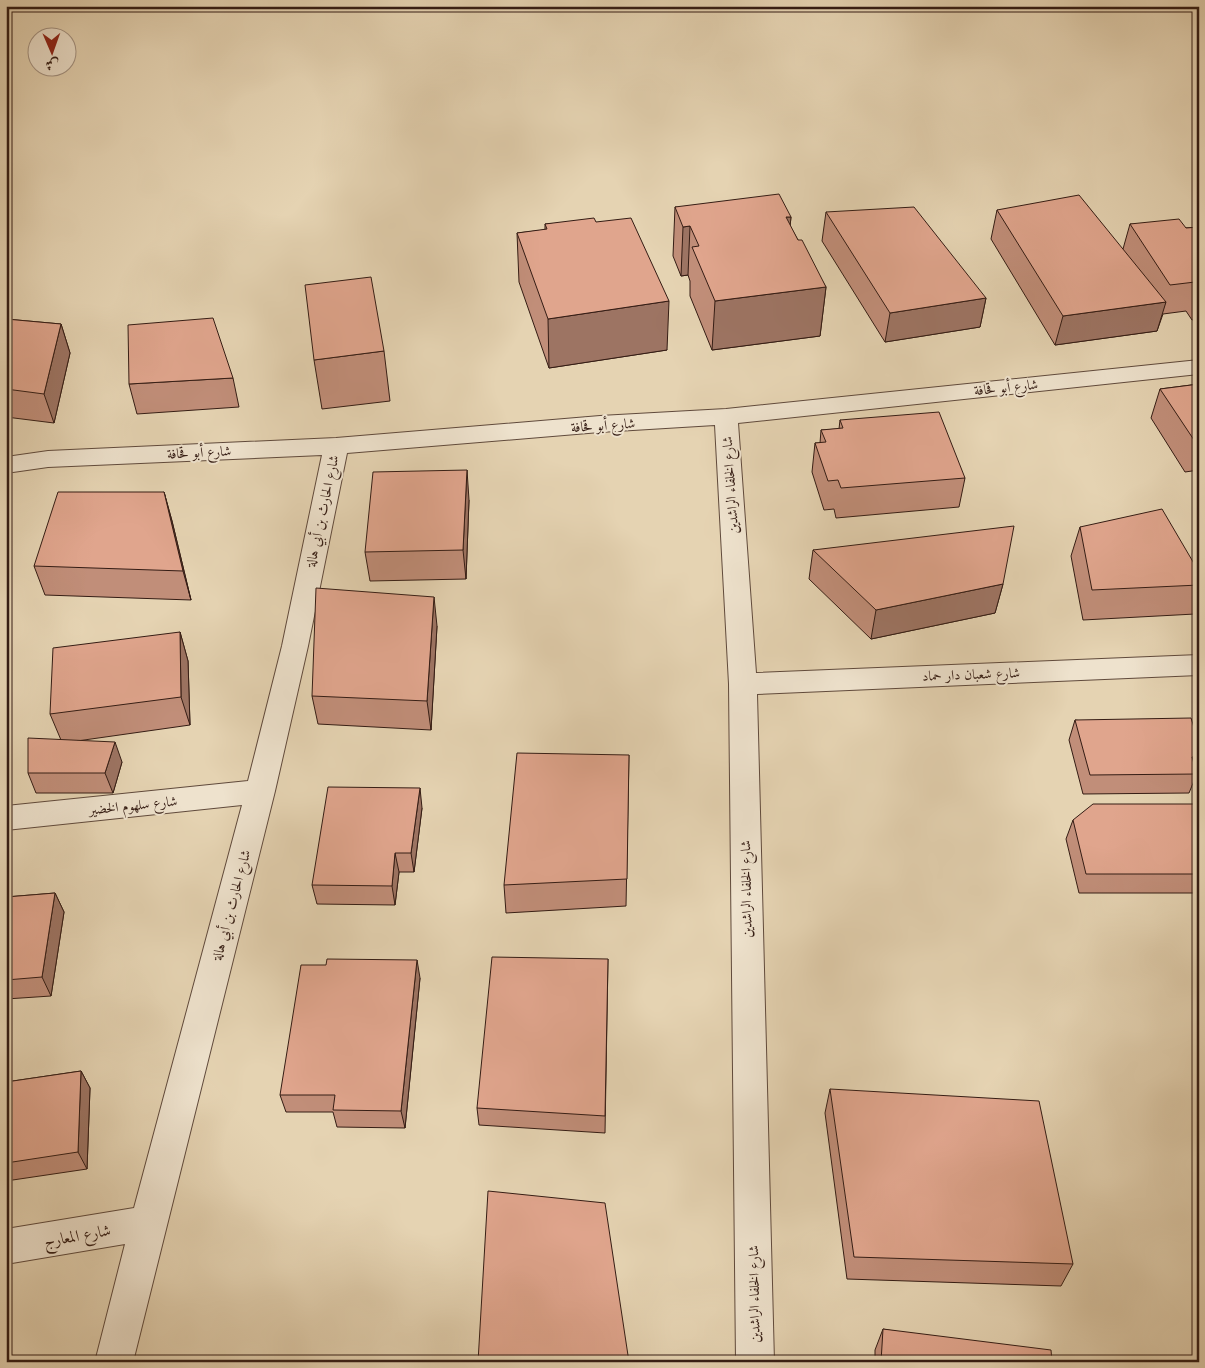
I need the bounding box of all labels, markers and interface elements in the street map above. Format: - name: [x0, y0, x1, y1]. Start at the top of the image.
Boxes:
- north arrow: [28, 28, 78, 78]
- text: ش: [45, 56, 60, 74]
- street label: شارع أبو قحافة: [973, 374, 1039, 402]
- street label: شارع أبو قحافة: [570, 413, 636, 439]
- street label: شارع الخلفاء الراشدين: [718, 435, 745, 534]
- street label: شارع أبو قحافة: [166, 440, 232, 466]
- street label: شارع الحارث بن أبي هالة: [300, 453, 346, 570]
- street label: شارع شعبان دار حماد: [922, 663, 1020, 688]
- street label: شارع سلهوم الخضير: [86, 791, 179, 823]
- street label: شارع الخلفاء الراشدين: [736, 840, 759, 938]
- street label: شارع الحارث بن أبي هالة: [206, 847, 257, 964]
- street label: شارع المعارج: [42, 1219, 113, 1256]
- street label: شارع الخلفاء الراشدين: [744, 1245, 767, 1343]

